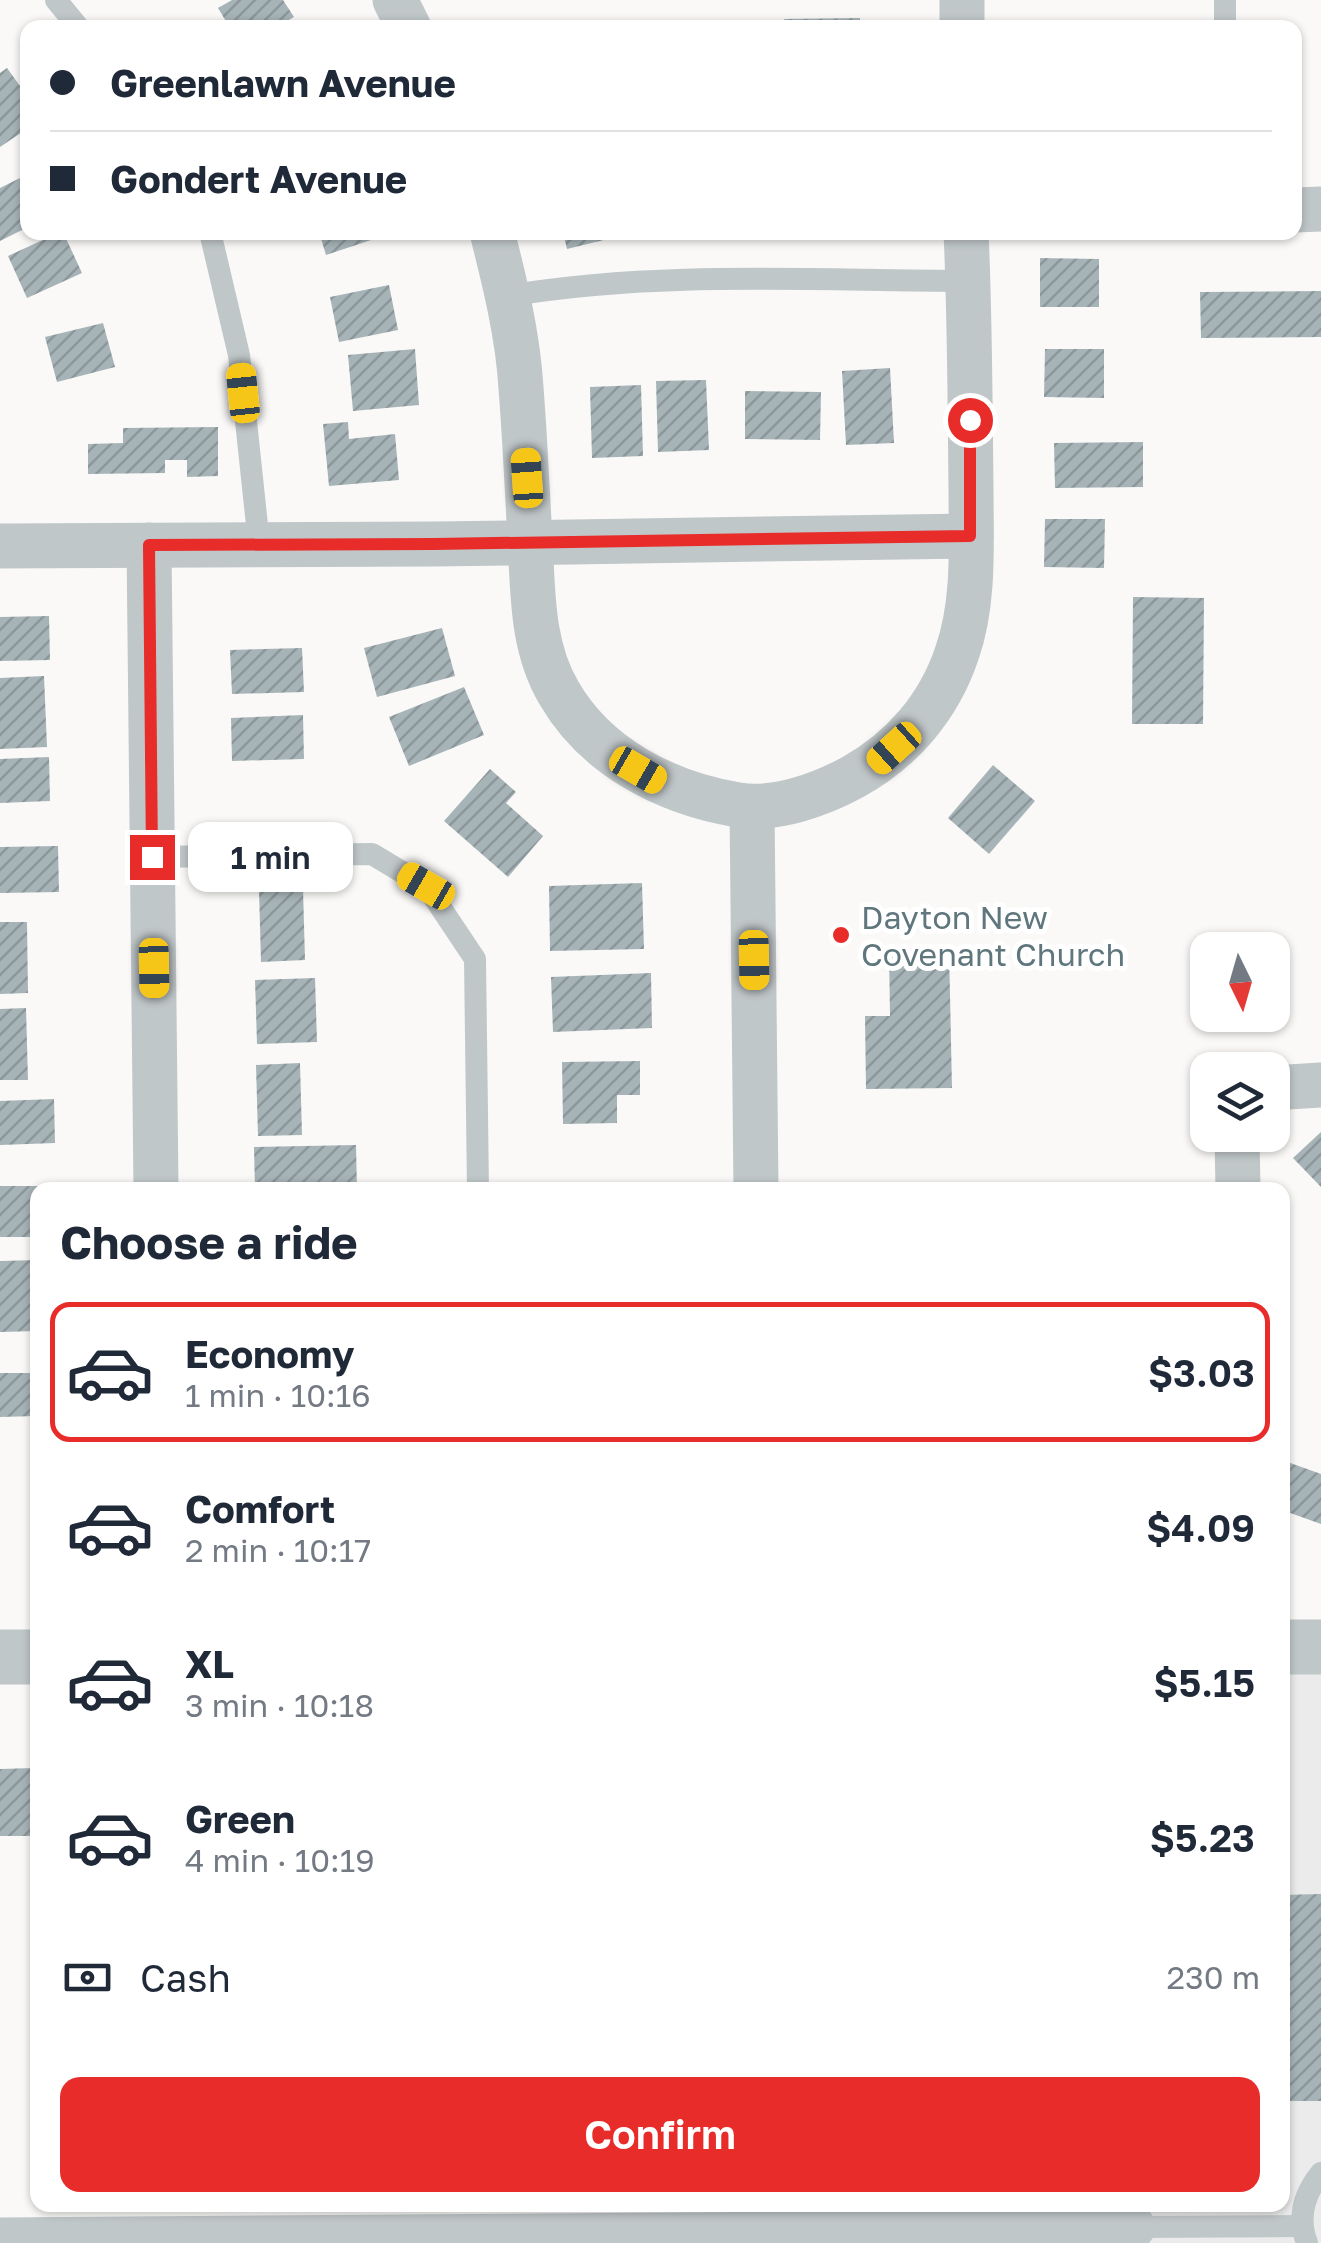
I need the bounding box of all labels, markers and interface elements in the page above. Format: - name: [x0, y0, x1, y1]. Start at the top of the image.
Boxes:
- text: Greenlawn Avenue: [110, 60, 456, 105]
- text: Gondert Avenue: [110, 156, 407, 201]
- car: [225, 362, 261, 424]
- route start: [948, 398, 993, 443]
- car: [510, 447, 544, 509]
- car: [862, 717, 926, 779]
- car: [605, 742, 671, 798]
- callout: 1 min: [187, 822, 352, 892]
- route end: [130, 835, 175, 880]
- text: 1 min: [230, 838, 311, 876]
- car: [393, 858, 459, 914]
- place label: Dayton New Covenant Church: [861, 898, 1125, 973]
- marker: Dayton New Covenant Church: [830, 924, 852, 946]
- car: [738, 930, 770, 990]
- north arrow: [1190, 932, 1290, 1032]
- map controls: [1190, 932, 1290, 1152]
- car: [138, 938, 170, 998]
- button: layers: [1190, 1052, 1290, 1152]
- text: Choose a ride: [60, 1215, 358, 1269]
- icon: car: [65, 1327, 155, 1417]
- text: Economy: [185, 1331, 354, 1376]
- text: $3.03: [1148, 1350, 1255, 1395]
- text: 1 min · 10:16: [185, 1376, 371, 1414]
- icon: car: [65, 1482, 155, 1572]
- text: Comfort: [185, 1486, 335, 1531]
- text: $4.09: [1146, 1505, 1255, 1550]
- text: 2 min · 10:17: [185, 1531, 371, 1569]
- icon: car: [65, 1637, 155, 1727]
- text: XL: [185, 1641, 234, 1686]
- text: $5.15: [1154, 1660, 1255, 1705]
- text: 3 min · 10:18: [185, 1686, 374, 1724]
- icon: car: [65, 1792, 155, 1882]
- text: Green: [185, 1796, 295, 1841]
- text: $5.23: [1150, 1815, 1255, 1860]
- text: 4 min · 10:19: [185, 1841, 375, 1879]
- icon: cash: [60, 1950, 115, 2005]
- text: Cash: [140, 1955, 231, 2000]
- text: 230 m: [1167, 1958, 1260, 1996]
- button: Confirm: [60, 2077, 1260, 2192]

